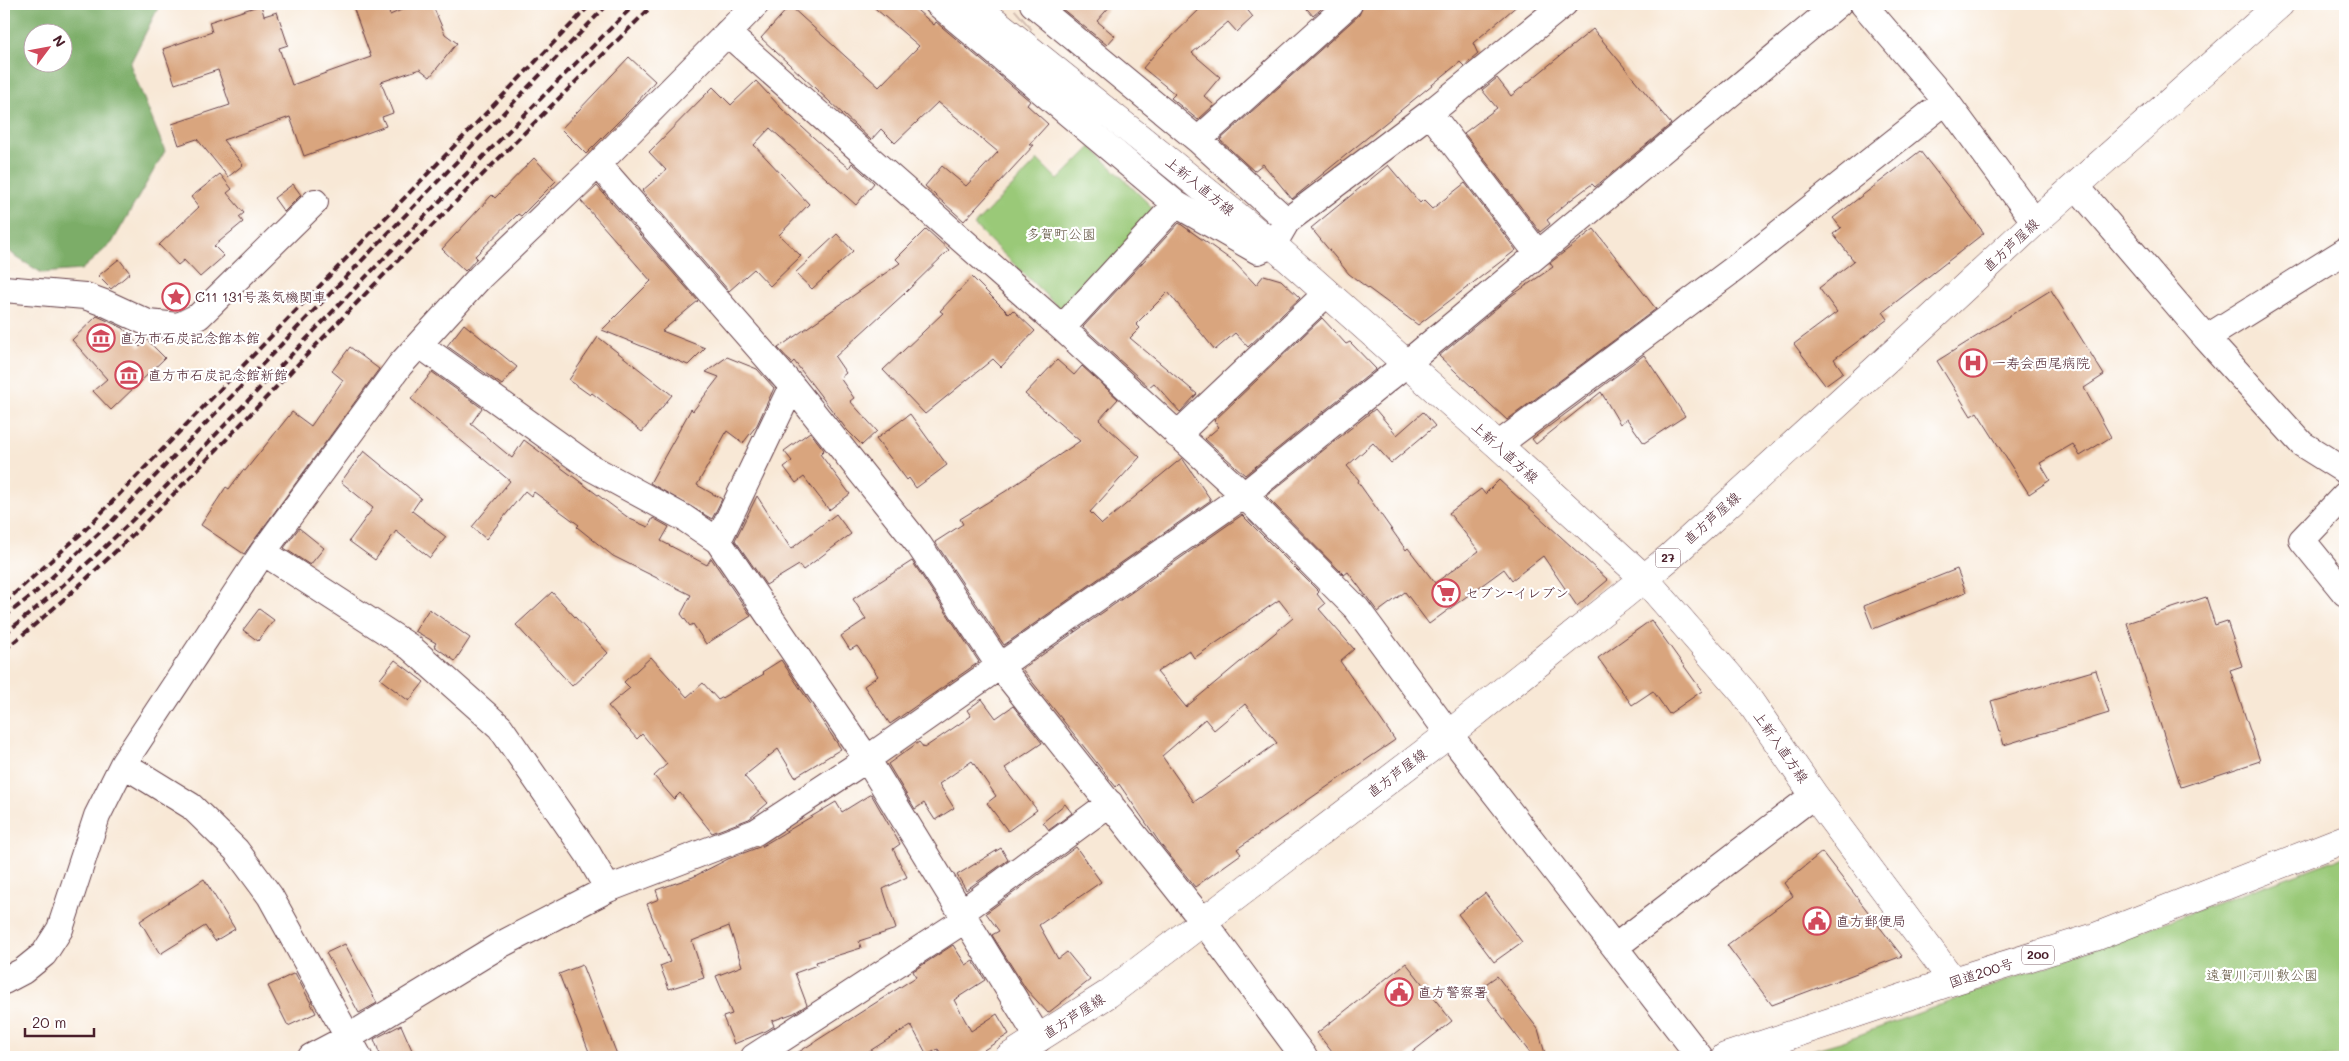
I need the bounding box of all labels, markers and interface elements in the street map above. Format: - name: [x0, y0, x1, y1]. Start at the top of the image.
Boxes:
- north arrow: [22, 22, 72, 72]
- text: N: [49, 31, 70, 50]
- street label: 上新入直方線: [1162, 152, 1239, 219]
- street label: 直方芦屋線: [1979, 214, 2043, 275]
- park label: 多賀町公園: [1026, 224, 1096, 243]
- place icon: C11 131号蒸気機関車: [161, 282, 191, 312]
- place label: C11 131号蒸気機関車: [195, 287, 327, 306]
- museum icon: 直方市石炭記念館本館: [86, 323, 116, 353]
- place label: 直方市石炭記念館本館: [120, 328, 260, 347]
- hospital icon: 一寿会西尾病院: [1958, 348, 1988, 378]
- place label: 一寿会西尾病院: [1992, 353, 2090, 372]
- museum icon: 直方市石炭記念館新館: [114, 360, 144, 390]
- place label: 直方市石炭記念館新館: [148, 365, 288, 384]
- street label: 上新入直方線: [1468, 416, 1543, 487]
- street label: 直方芦屋線: [1679, 487, 1744, 548]
- road number: 27: [1656, 548, 1680, 568]
- supermarket icon: セブン-イレブン: [1431, 578, 1461, 608]
- place label: セブン-イレブン: [1465, 583, 1569, 602]
- street label: 上新入直方線: [1750, 707, 1813, 787]
- street label: 直方芦屋線: [1363, 744, 1430, 801]
- public building icon: 直方郵便局: [1802, 906, 1832, 936]
- place label: 直方郵便局: [1836, 911, 1906, 930]
- road number: 200: [2022, 946, 2054, 964]
- street label: 国道200号: [1946, 953, 2016, 992]
- park label: 遠賀川河川敷公園: [2206, 965, 2318, 984]
- public building icon: 直方警察署: [1384, 977, 1414, 1007]
- place label: 直方警察署: [1418, 982, 1488, 1001]
- street label: 直方芦屋線: [1039, 989, 1108, 1043]
- scale bar: [25, 1006, 94, 1038]
- text: 20 m: [32, 1012, 66, 1032]

